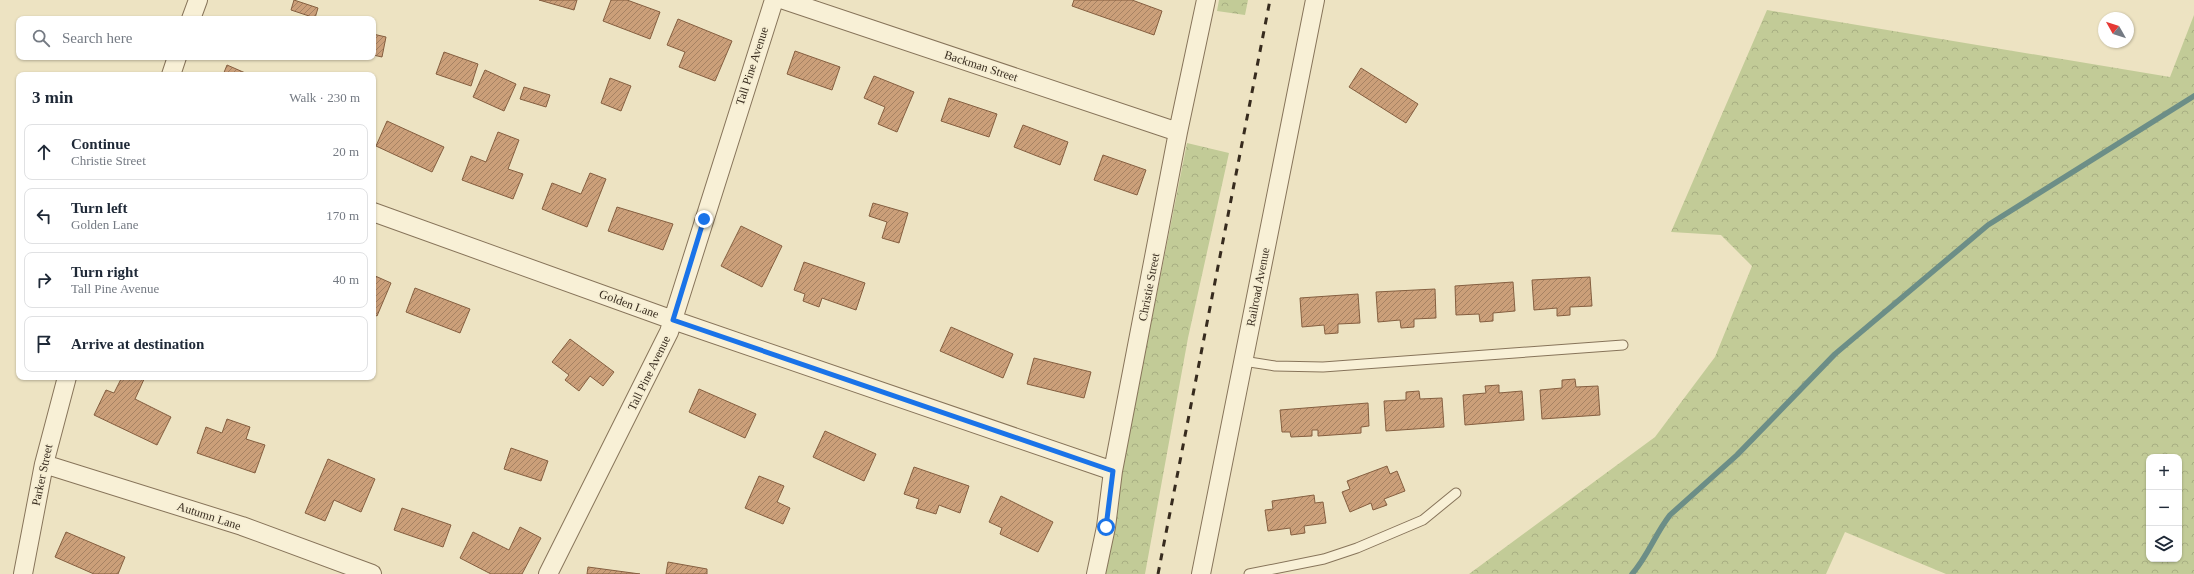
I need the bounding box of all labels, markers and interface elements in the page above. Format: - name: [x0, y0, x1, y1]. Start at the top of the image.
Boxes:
- north arrow: [2098, 12, 2134, 48]
- search box: [16, 16, 376, 60]
- street label: Tall Pine Avenue: [733, 25, 771, 107]
- icon: search: [30, 27, 52, 49]
- text: Search here: [62, 30, 132, 46]
- street label: Backman Street: [943, 48, 1020, 85]
- text: 3 min: [32, 88, 73, 107]
- text: Walk · 230 m: [289, 90, 360, 105]
- text: Continue: [71, 136, 130, 152]
- icon: ahead: [33, 141, 55, 163]
- text: 20 m: [333, 144, 359, 159]
- text: Christie Street: [71, 153, 146, 168]
- text: Turn left: [71, 200, 128, 216]
- icon: left: [33, 205, 55, 227]
- text: 170 m: [326, 208, 359, 223]
- route end: [695, 210, 713, 228]
- text: Golden Lane: [71, 217, 139, 232]
- street label: Railroad Avenue: [1243, 246, 1273, 328]
- street label: Christie Street: [1136, 251, 1163, 322]
- text: Turn right: [71, 264, 138, 280]
- icon: right: [33, 269, 55, 291]
- text: 40 m: [333, 272, 359, 287]
- text: Tall Pine Avenue: [71, 281, 159, 296]
- street label: Golden Lane: [597, 287, 661, 321]
- icon: arrive: [33, 333, 55, 355]
- street label: Tall Pine Avenue: [625, 333, 673, 413]
- text: Arrive at destination: [71, 336, 204, 352]
- street label: Parker Street: [29, 442, 55, 507]
- map controls: [2146, 454, 2182, 562]
- button: +: [2146, 454, 2182, 490]
- button: −: [2146, 490, 2182, 526]
- street label: Autumn Lane: [175, 499, 243, 533]
- route start: [1097, 518, 1115, 536]
- button: layers: [2146, 526, 2182, 562]

